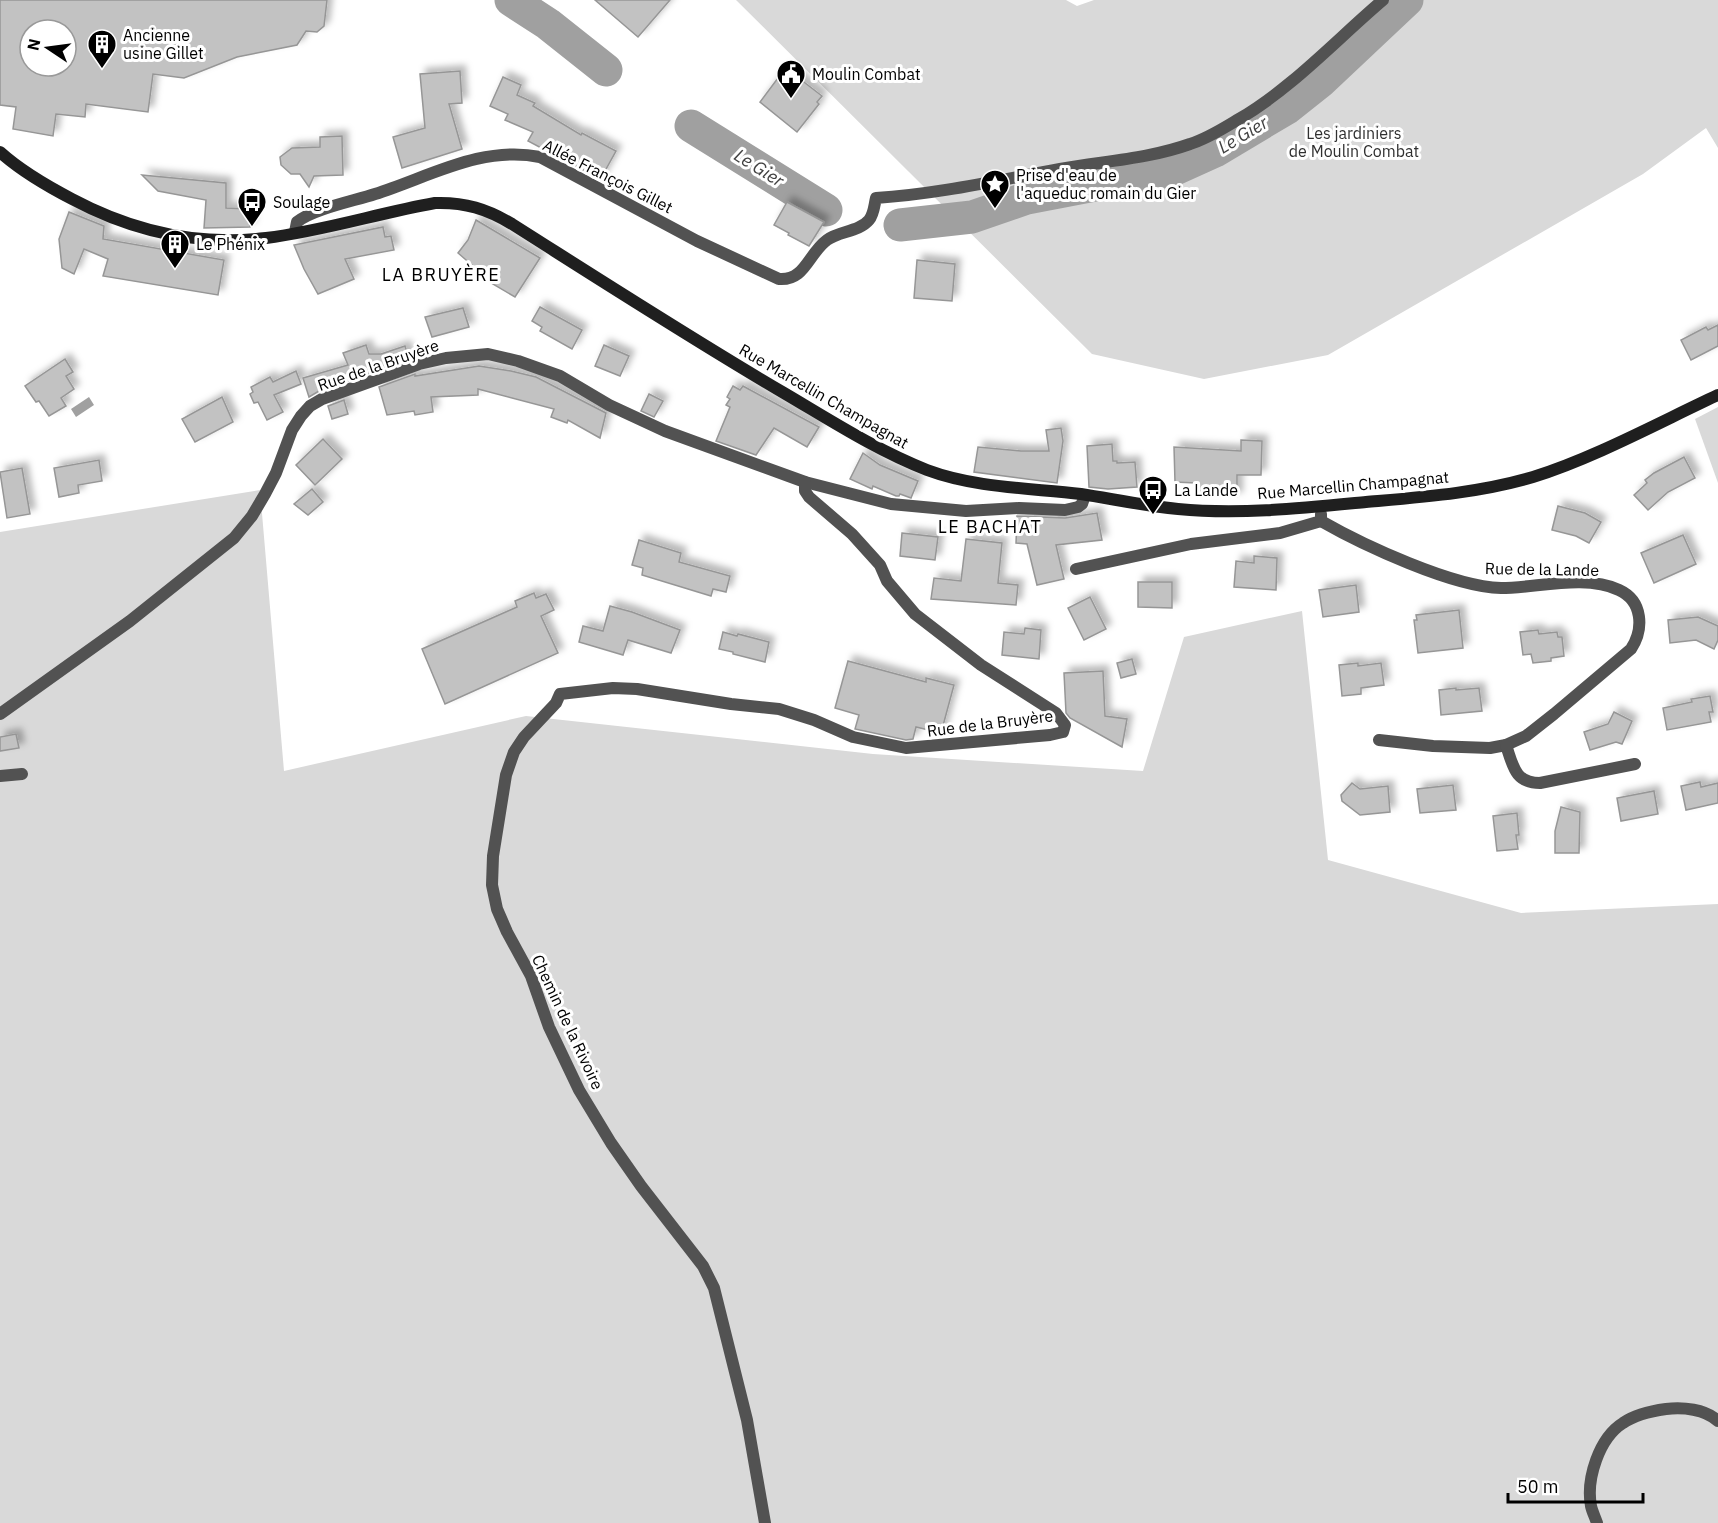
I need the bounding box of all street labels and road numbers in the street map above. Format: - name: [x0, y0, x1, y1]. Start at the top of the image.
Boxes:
- street label: Allée François Gillet: [540, 135, 676, 217]
- street label: Rue de la Bruyère: [315, 335, 442, 395]
- street label: Rue Marcellin Champagnat: [736, 339, 912, 453]
- street label: Rue Marcellin Champagnat: [1256, 467, 1450, 503]
- street label: Rue de la Lande: [1485, 558, 1599, 580]
- street label: Rue de la Bruyère: [926, 705, 1054, 741]
- street label: Chemin de la Rivoire: [528, 951, 608, 1093]

